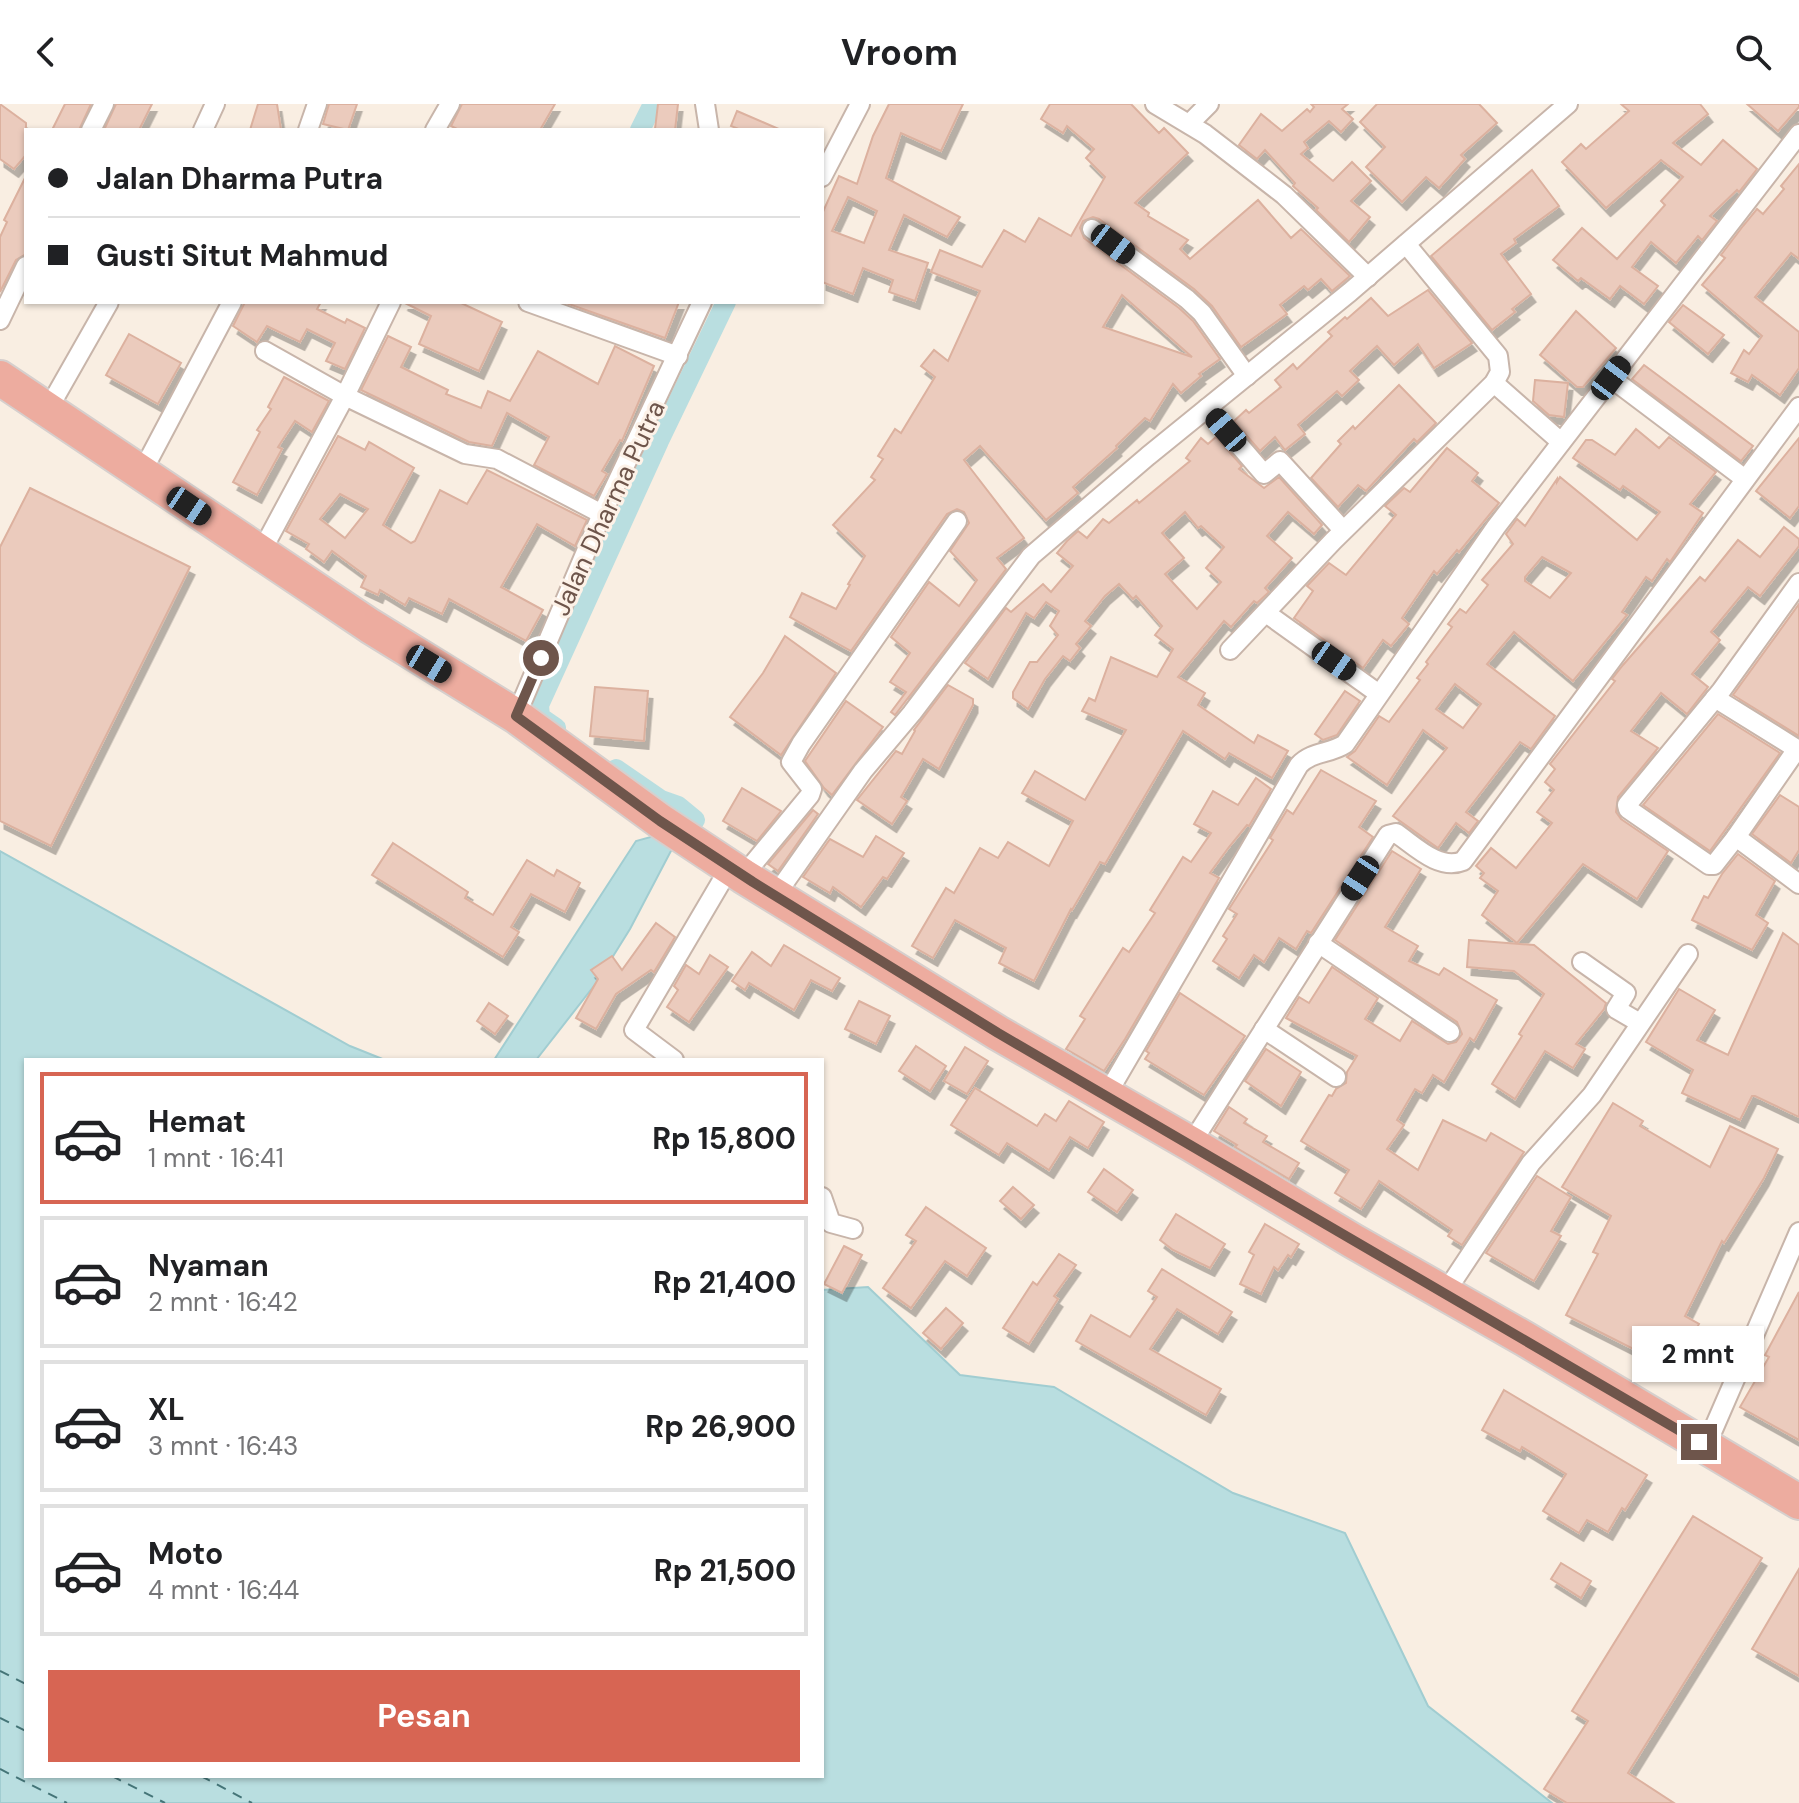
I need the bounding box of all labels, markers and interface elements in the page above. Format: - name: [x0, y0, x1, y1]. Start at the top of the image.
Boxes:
- text: Vroom: [841, 29, 958, 76]
- icon: back: [24, 30, 68, 74]
- icon: search: [1731, 30, 1775, 74]
- text: Jalan Dharma Putra: [96, 159, 383, 198]
- car: [1087, 220, 1139, 268]
- text: Gusti Situt Mahmud: [96, 236, 389, 275]
- car: [1587, 352, 1635, 404]
- street label: Jalan Dharma Putra: [543, 395, 673, 621]
- car: [1201, 404, 1251, 456]
- car: [162, 483, 216, 529]
- car: [1307, 637, 1361, 685]
- route start: [523, 640, 559, 676]
- car: [402, 641, 456, 687]
- car: [1337, 851, 1383, 905]
- icon: car: [52, 1102, 124, 1174]
- text: Hemat: [148, 1102, 246, 1141]
- text: Rp 15,800: [652, 1119, 796, 1158]
- text: 1 mnt · 16:41: [148, 1141, 284, 1175]
- icon: car: [52, 1246, 124, 1318]
- text: Nyaman: [148, 1246, 269, 1285]
- text: Rp 21,400: [653, 1263, 796, 1302]
- text: 2 mnt · 16:42: [148, 1285, 298, 1319]
- callout: 2 mnt: [1633, 1326, 1765, 1382]
- text: 2 mnt: [1662, 1337, 1734, 1371]
- icon: car: [52, 1390, 124, 1462]
- text: XL: [148, 1390, 185, 1429]
- text: Rp 26,900: [645, 1407, 796, 1446]
- route end: [1681, 1424, 1717, 1460]
- text: 3 mnt · 16:43: [148, 1429, 298, 1463]
- icon: car: [52, 1534, 124, 1606]
- text: Moto: [148, 1534, 223, 1573]
- text: Rp 21,500: [654, 1551, 796, 1590]
- text: 4 mnt · 16:44: [148, 1573, 299, 1607]
- button: Pesan: [48, 1670, 800, 1762]

